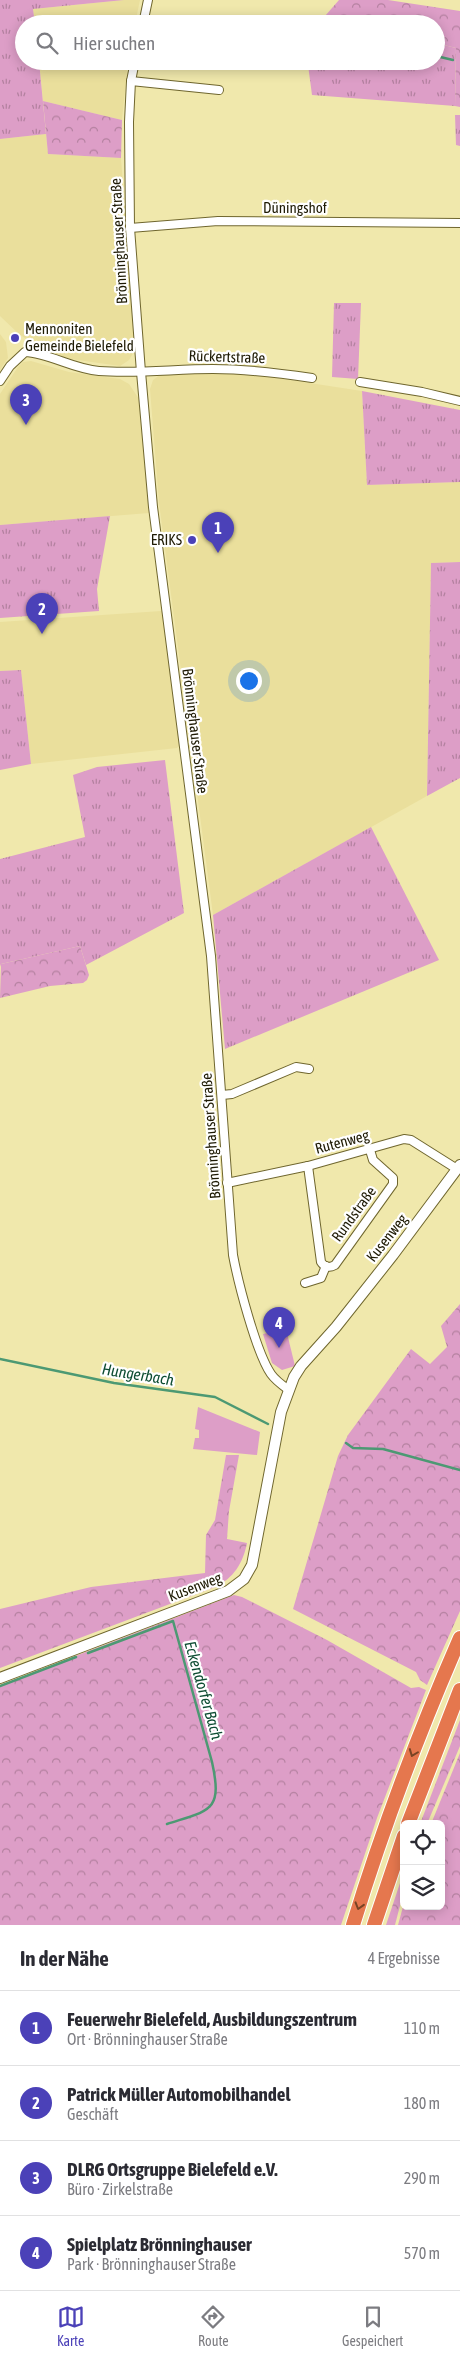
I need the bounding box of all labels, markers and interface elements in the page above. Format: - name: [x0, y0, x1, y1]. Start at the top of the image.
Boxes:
- search box: [15, 15, 445, 70]
- icon: search: [33, 29, 61, 57]
- text: Hier suchen: [73, 32, 155, 54]
- street label: Brönninghauser Straße: [107, 177, 130, 304]
- street label: Düningshof: [263, 199, 327, 216]
- place label: Mennoniten Gemeinde Bielefeld: [25, 320, 134, 354]
- marker: Mennoniten Gemeinde Bielefeld: [9, 332, 21, 344]
- street label: Rückertstraße: [188, 347, 266, 366]
- pin: 3: [10, 384, 42, 425]
- pin: 1: [202, 512, 234, 553]
- place label: ERIKS: [151, 531, 182, 548]
- marker: ERIKS: [186, 534, 198, 546]
- pin: 2: [26, 593, 58, 634]
- street label: Brönninghauser Straße: [179, 667, 212, 795]
- your location: [236, 668, 262, 694]
- street label: Brönninghauser Straße: [198, 1072, 223, 1199]
- street label: Rutenweg: [313, 1126, 371, 1157]
- street label: Rundstraße: [328, 1183, 379, 1244]
- street label: Kusenweg: [363, 1210, 411, 1265]
- pin: 4: [263, 1307, 295, 1348]
- water label: Hungerbach: [101, 1359, 176, 1390]
- street label: Kusenweg: [166, 1568, 224, 1604]
- water label: Eckendorfer Bach: [181, 1639, 227, 1741]
- one-way arrow: [409, 1748, 419, 1756]
- map controls: [400, 1820, 445, 1910]
- button: locate: [400, 1820, 445, 1865]
- button: layers: [400, 1865, 445, 1910]
- one-way arrow: [355, 1901, 365, 1909]
- text: In der Nähe: [20, 1946, 109, 1970]
- text: 4 Ergebnisse: [368, 1949, 440, 1967]
- text: Feuerwehr Bielefeld, Ausbildungszentrum: [67, 2008, 357, 2030]
- text: 1: [32, 2019, 40, 2037]
- text: 110 m: [404, 2019, 440, 2037]
- text: Ort · Brönninghauser Straße: [67, 2030, 228, 2048]
- text: Patrick Müller Automobilhandel: [67, 2083, 290, 2105]
- text: 2: [32, 2094, 40, 2112]
- text: 180 m: [404, 2094, 440, 2112]
- text: Geschäft: [67, 2105, 119, 2123]
- text: DLRG Ortsgruppe Bielefeld e.V.: [67, 2158, 278, 2180]
- text: 3: [32, 2169, 40, 2187]
- text: 290 m: [404, 2169, 440, 2187]
- text: Büro · Zirkelstraße: [67, 2180, 173, 2198]
- text: Spielplatz Brönninghauser: [67, 2233, 252, 2255]
- text: 4: [32, 2244, 40, 2262]
- text: 570 m: [404, 2244, 440, 2262]
- text: Park · Brönninghauser Straße: [67, 2255, 236, 2273]
- tab: Karte: [57, 2303, 85, 2349]
- tab: Route: [198, 2303, 229, 2349]
- tab: Gespeichert: [342, 2303, 403, 2349]

